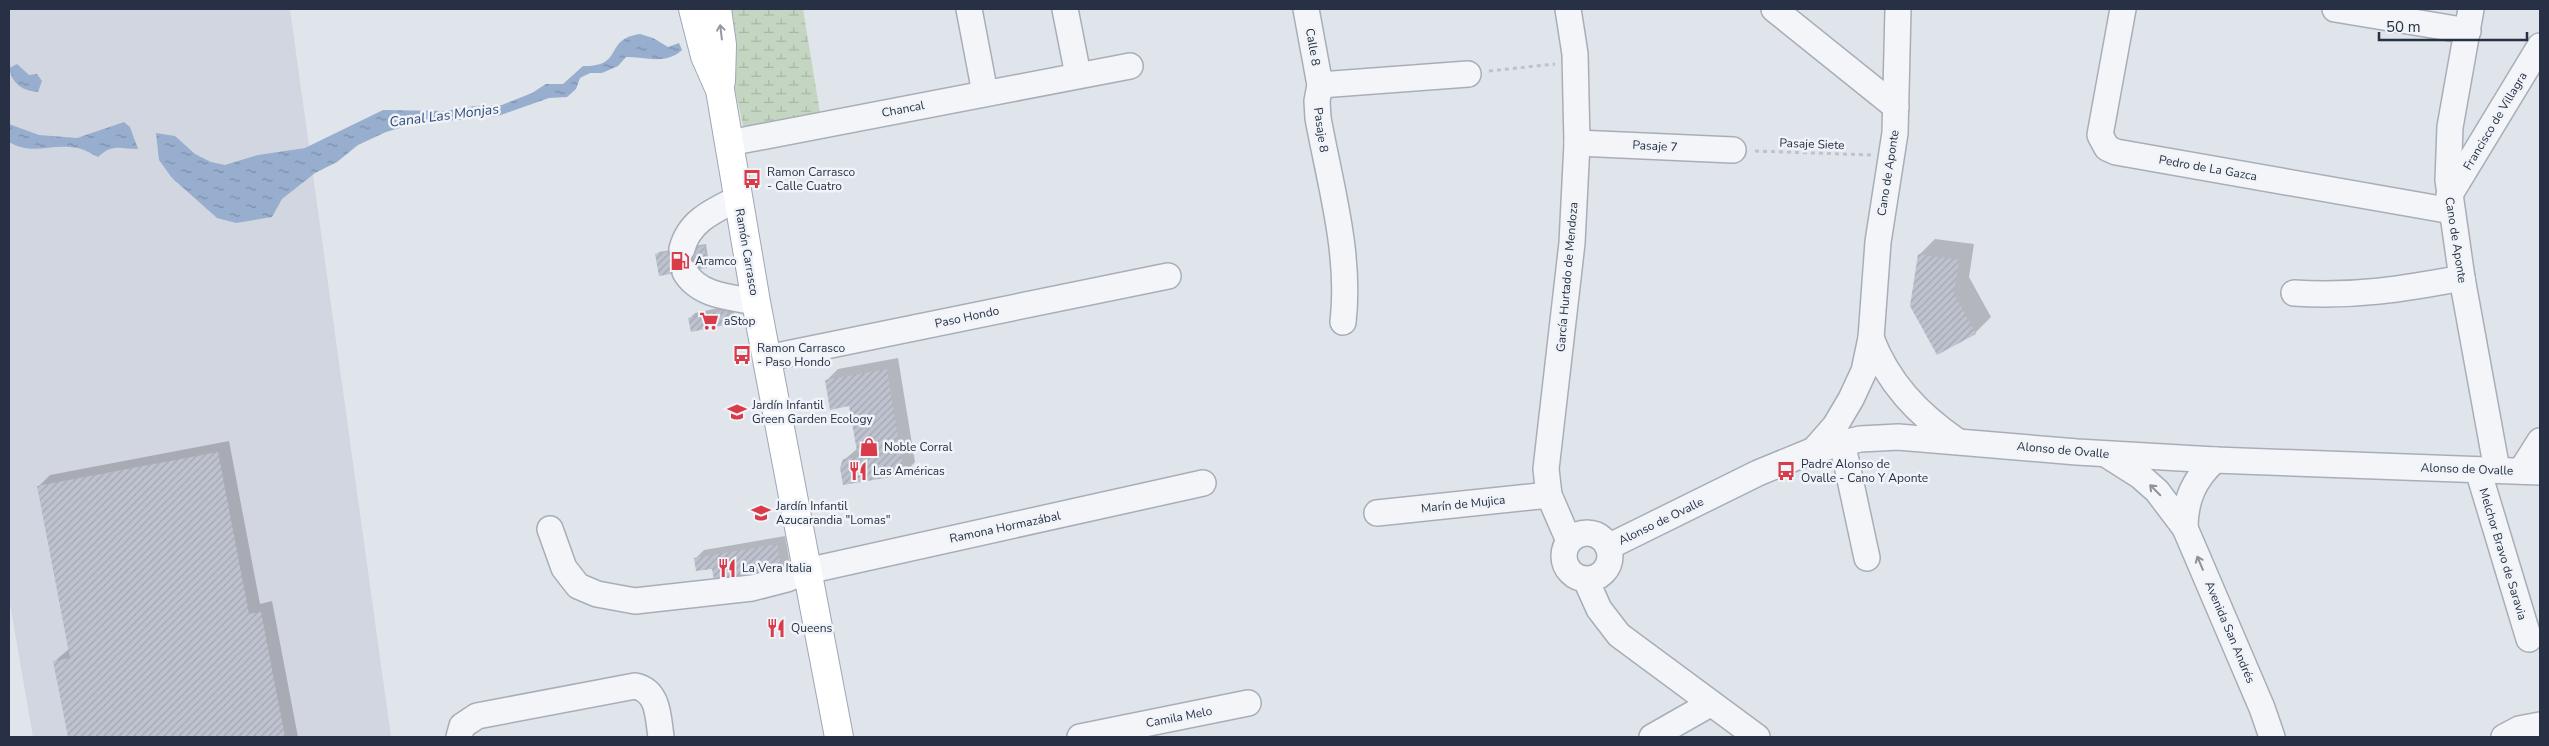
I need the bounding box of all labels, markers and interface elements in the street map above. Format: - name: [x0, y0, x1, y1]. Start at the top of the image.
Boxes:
- scale bar: [2379, 10, 2526, 42]
- text: 50 m: [2386, 17, 2421, 37]
- one-way arrow: [716, 24, 726, 40]
- street label: Calle 8: [1302, 27, 1324, 67]
- street label: Francisco de Villagra: [2459, 69, 2531, 173]
- street label: Chancal: [880, 97, 926, 121]
- water label: Canal Las Monjas: [388, 99, 500, 132]
- street label: Pasaje 8: [1310, 106, 1332, 154]
- street label: Cano de Aponte: [1873, 129, 1903, 217]
- street label: Pasaje Siete: [1779, 135, 1845, 153]
- street label: Pasaje 7: [1632, 137, 1678, 155]
- street label: Pedro de La Gazca: [2158, 151, 2258, 185]
- place label: Ramon Carrasco - Calle Cuatro: [767, 164, 856, 194]
- bus stop icon: Ramon Carrasco - Calle Cuatro: [741, 168, 763, 190]
- street label: Cano de Aponte: [2441, 196, 2471, 284]
- street label: García Hurtado de Mendoza: [1552, 201, 1582, 353]
- street label: Ramón Carrasco: [731, 207, 763, 297]
- fuel station icon: Aramco: [669, 250, 691, 272]
- place label: Aramco: [695, 253, 737, 269]
- street label: Paso Hondo: [933, 302, 1001, 332]
- supermarket icon: aStop: [698, 310, 720, 332]
- place label: aStop: [724, 313, 756, 329]
- place label: Ramon Carrasco - Paso Hondo: [757, 340, 846, 370]
- bus stop icon: Ramon Carrasco - Paso Hondo: [731, 344, 753, 366]
- place label: Jardín Infantil Green Garden Ecology: [751, 397, 873, 427]
- school or university icon: Jardín Infantil Green Garden Ecology: [726, 401, 748, 423]
- shop icon: Noble Corral: [858, 436, 880, 458]
- street label: Alonso de Ovalle: [2016, 438, 2110, 462]
- place label: Noble Corral: [884, 439, 953, 455]
- place label: Padre Alonso de Ovalle - Cano Y Aponte: [1801, 456, 1928, 486]
- street label: Alonso de Ovalle: [2420, 459, 2514, 479]
- restaurant icon: Las Américas: [847, 460, 869, 482]
- bus stop icon: Padre Alonso de Ovalle - Cano Y Aponte: [1775, 460, 1797, 482]
- place label: Las Américas: [873, 463, 945, 479]
- one-way arrow: [2149, 484, 2161, 496]
- street label: Melchor Bravo de Saravia: [2475, 486, 2531, 622]
- street label: Marín de Mujica: [1420, 492, 1506, 516]
- street label: Alonso de Ovalle: [1616, 493, 1706, 549]
- place label: Jardín Infantil Azucarandia "Lomas": [775, 498, 890, 528]
- school or university icon: Jardín Infantil Azucarandia "Lomas": [750, 502, 772, 524]
- street label: Ramona Hormazábal: [948, 507, 1062, 547]
- one-way arrow: [2195, 556, 2204, 571]
- restaurant icon: La Vera Italia: [716, 557, 738, 579]
- place label: La Vera Italia: [742, 560, 812, 576]
- street label: Avenida San Andrés: [2201, 578, 2259, 686]
- restaurant icon: Queens: [765, 617, 787, 639]
- place label: Queens: [791, 620, 833, 636]
- street label: Camila Melo: [1145, 703, 1214, 731]

